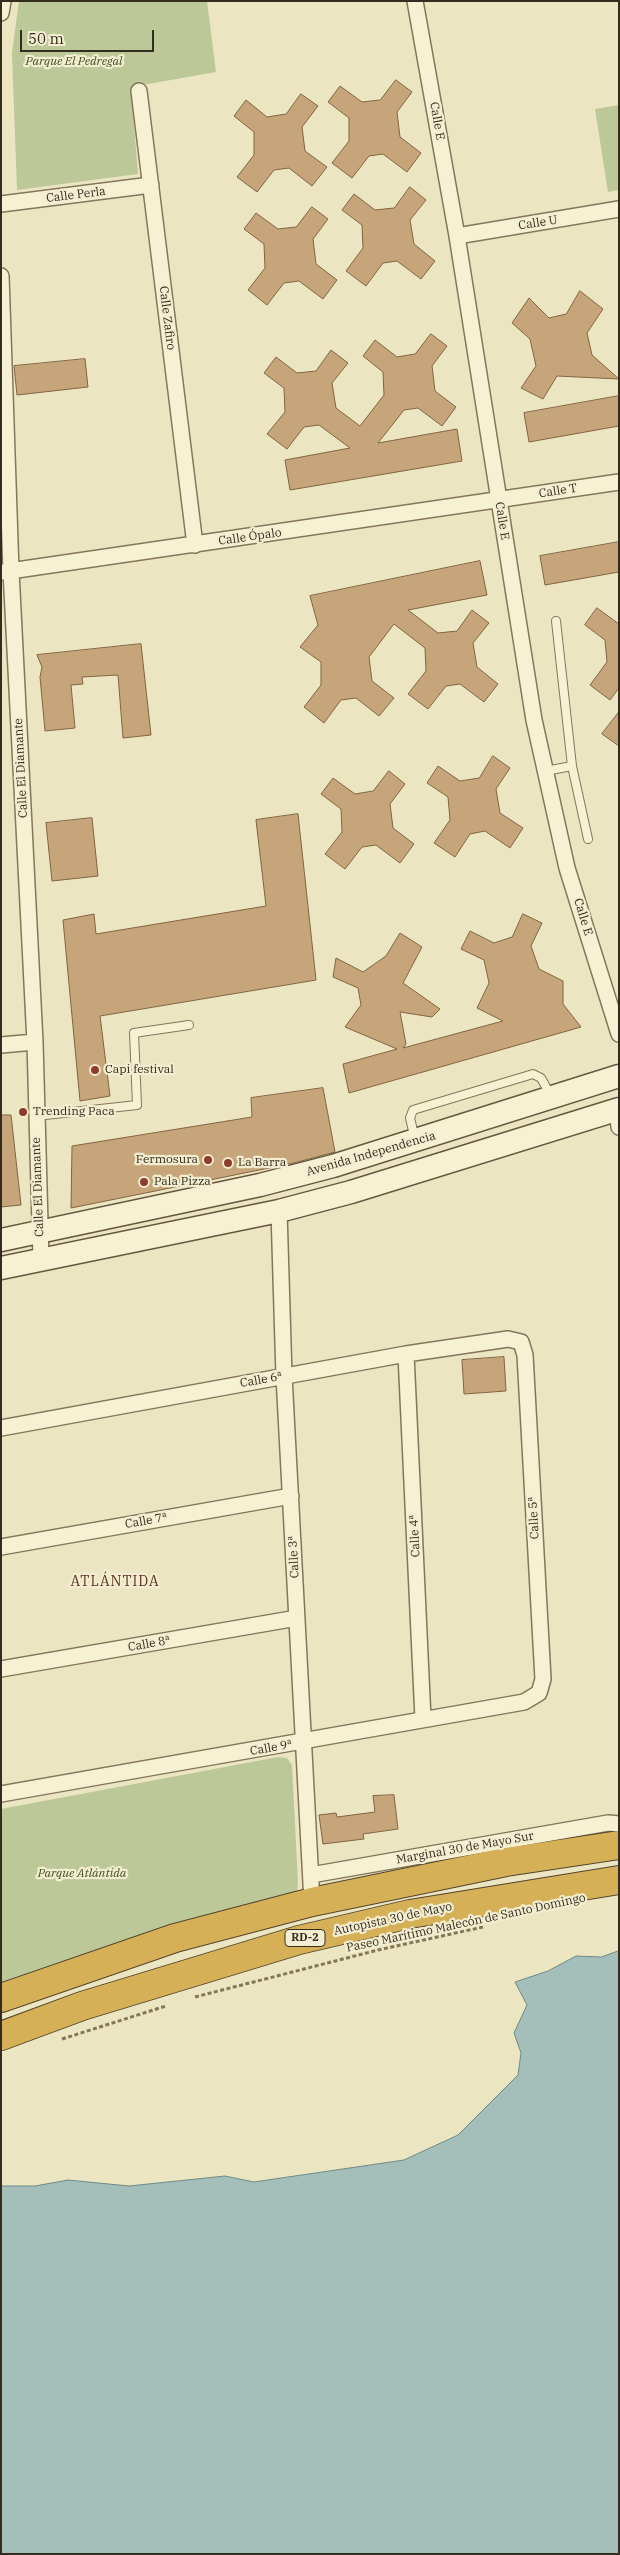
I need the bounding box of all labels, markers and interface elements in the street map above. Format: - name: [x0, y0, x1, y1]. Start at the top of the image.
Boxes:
- scale bar: [22, 20, 156, 52]
- text: 50 m: [28, 29, 64, 48]
- park label: Parque El Pedregal: [26, 55, 122, 69]
- street label: Calle E: [427, 101, 447, 141]
- street label: Calle Perla: [45, 184, 107, 206]
- street label: Calle U: [517, 213, 559, 233]
- street label: Calle Zafiro: [156, 285, 178, 351]
- street label: Calle T: [538, 481, 578, 501]
- street label: Calle E: [492, 501, 512, 541]
- street label: Calle Ópalo: [217, 525, 283, 549]
- street label: Calle El Diamante: [11, 718, 31, 818]
- street label: Calle E: [571, 897, 595, 937]
- place label: Capi festival: [105, 1063, 174, 1077]
- marker: Capi festival: [89, 1064, 101, 1076]
- place label: Trending Paca: [33, 1105, 115, 1119]
- marker: Trending Paca: [17, 1106, 29, 1118]
- street label: Avenida Independencia: [305, 1129, 437, 1179]
- street label: Calle El Diamante: [29, 1137, 47, 1237]
- place label: Fermosura: [136, 1153, 198, 1167]
- marker: Fermosura: [202, 1154, 214, 1166]
- place label: La Barra: [238, 1156, 286, 1170]
- marker: La Barra: [222, 1157, 234, 1169]
- place label: Pala Pizza: [154, 1175, 211, 1189]
- marker: Pala Pizza: [138, 1176, 150, 1188]
- street label: Calle 6ª: [239, 1369, 283, 1391]
- street label: Calle 5ª: [526, 1496, 542, 1540]
- street label: Calle 7ª: [124, 1510, 168, 1532]
- street label: Calle 4ª: [407, 1514, 423, 1558]
- street label: Calle 3ª: [286, 1535, 302, 1579]
- district label: ATLÁNTIDA: [69, 1574, 161, 1590]
- street label: Calle 8ª: [127, 1633, 171, 1655]
- street label: Calle 9ª: [249, 1737, 293, 1759]
- street label: Marginal 30 de Mayo Sur: [395, 1829, 535, 1867]
- park label: Parque Atlántida: [38, 1867, 126, 1881]
- street label: Paseo Marítimo Malecón de Santo Domingo: [345, 1891, 587, 1955]
- street label: Autopista 30 de Mayo: [333, 1899, 453, 1939]
- road number: RD-2: [285, 1930, 325, 1946]

